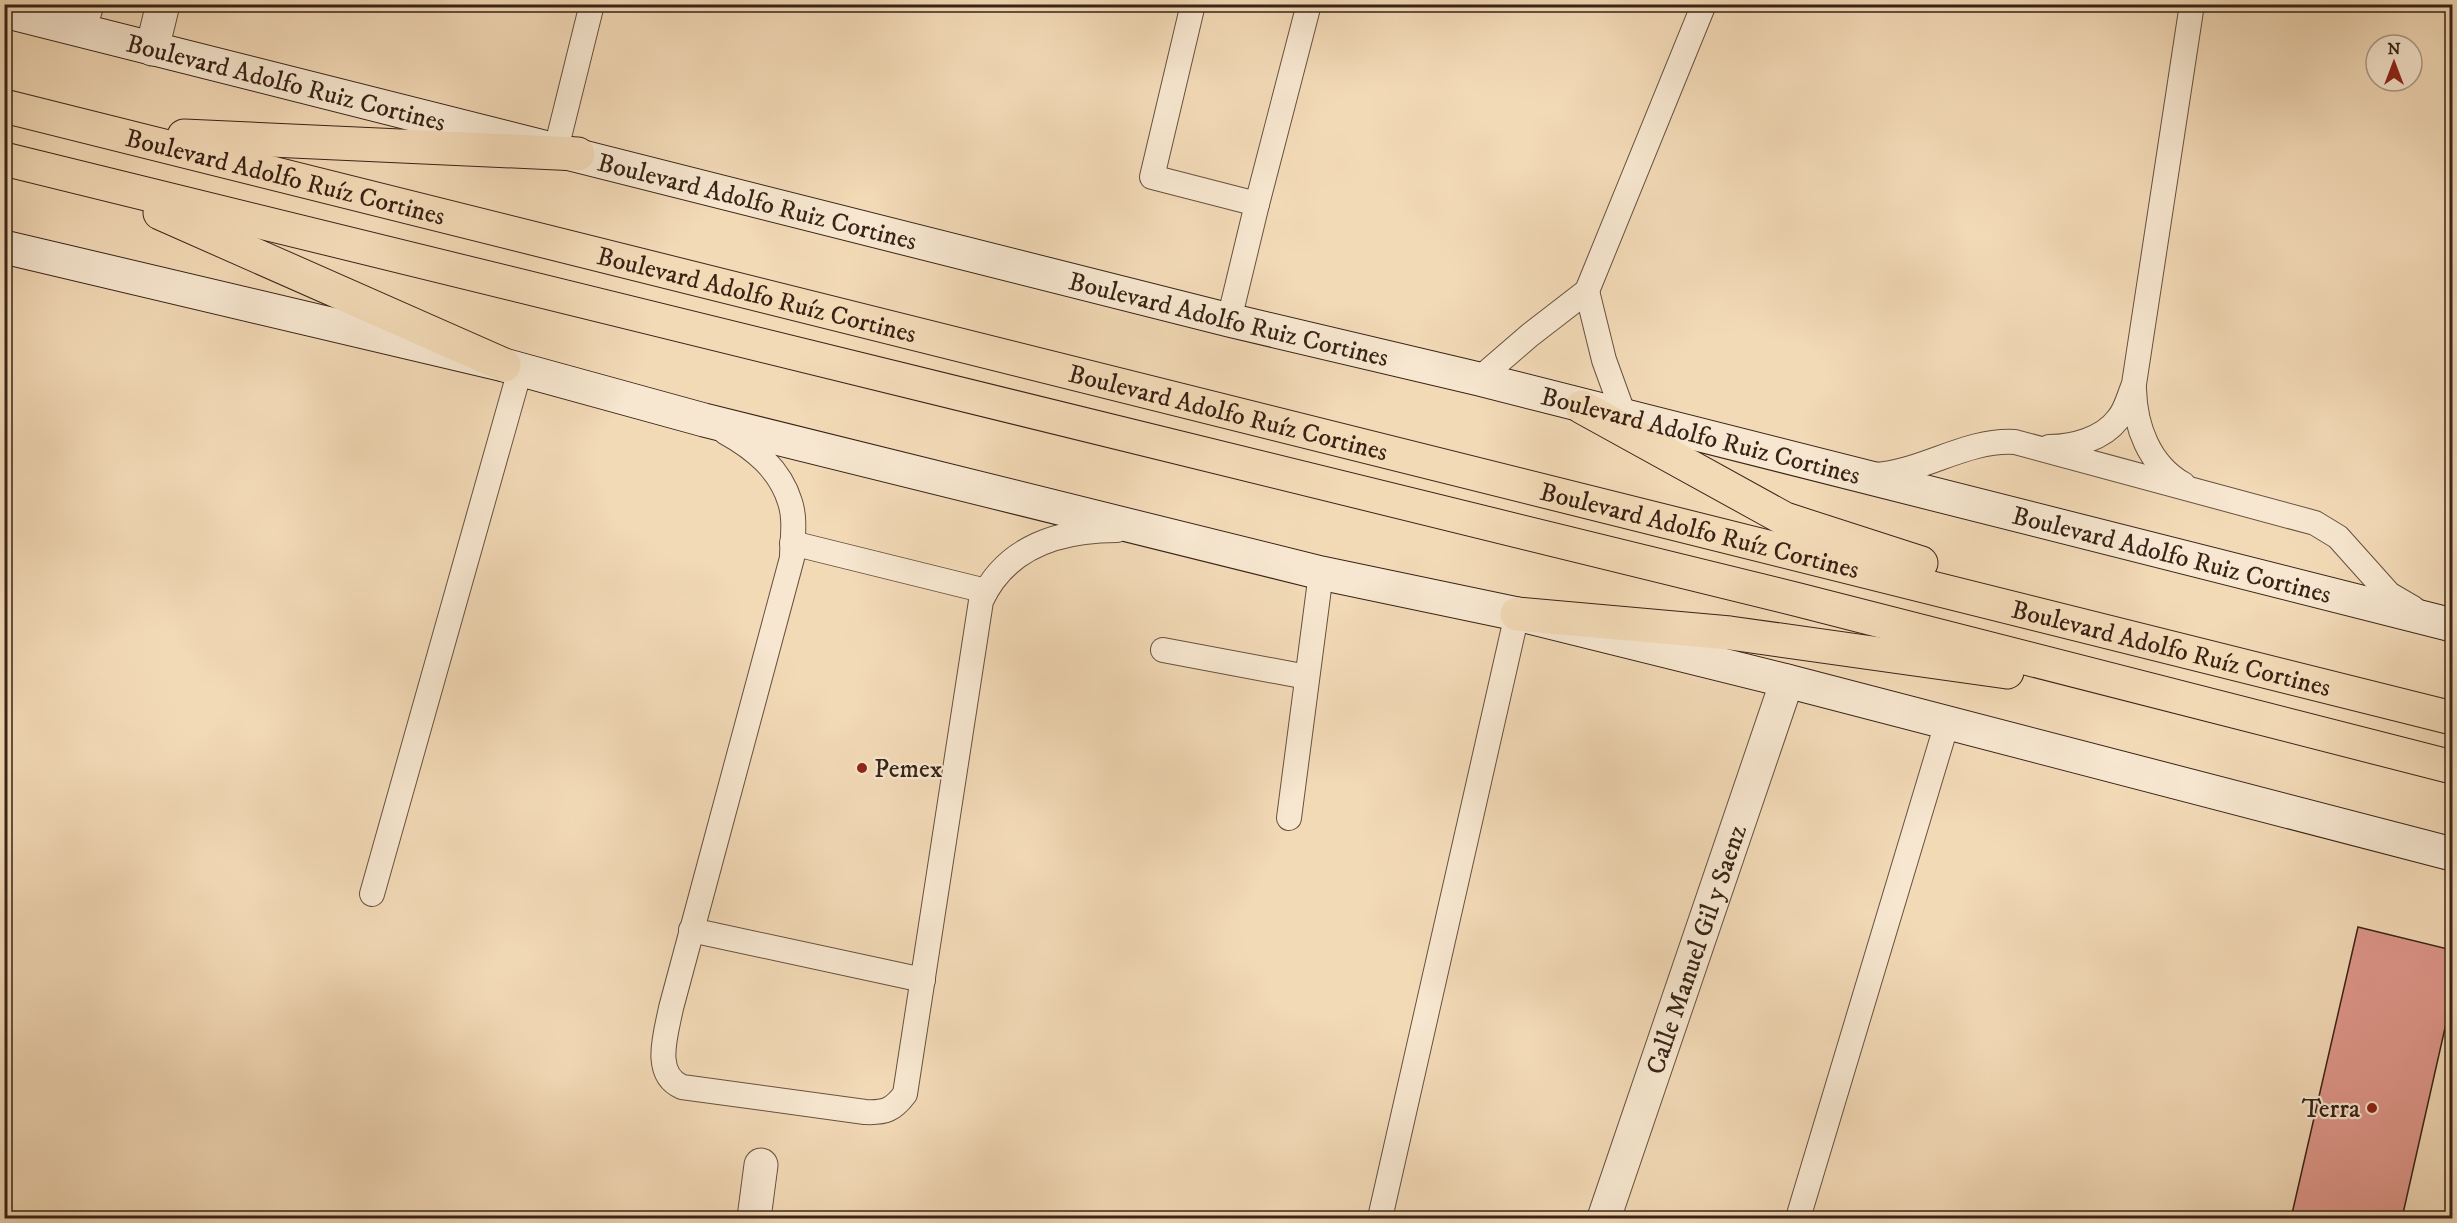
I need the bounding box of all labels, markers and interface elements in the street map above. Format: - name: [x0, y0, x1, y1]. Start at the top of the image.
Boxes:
- street label: Boulevard Adolfo Ruiz Cortines: [123, 28, 449, 140]
- north arrow: [2364, 33, 2424, 93]
- text: N: [2387, 39, 2401, 59]
- street label: Boulevard Adolfo Ruíz Cortines: [122, 122, 448, 234]
- street label: Boulevard Adolfo Ruiz Cortines: [594, 146, 920, 259]
- street label: Boulevard Adolfo Ruíz Cortines: [593, 240, 920, 351]
- street label: Boulevard Adolfo Ruiz Cortines: [1065, 265, 1392, 375]
- street label: Boulevard Adolfo Ruíz Cortines: [1065, 358, 1391, 469]
- street label: Boulevard Adolfo Ruiz Cortines: [1537, 380, 1864, 493]
- street label: Boulevard Adolfo Ruíz Cortines: [1536, 476, 1863, 587]
- street label: Boulevard Adolfo Ruiz Cortines: [2008, 499, 2335, 612]
- street label: Boulevard Adolfo Ruíz Cortines: [2008, 593, 2334, 705]
- place label: Pemex: [874, 753, 943, 786]
- marker: Pemex: [855, 761, 869, 775]
- street label: Calle Manuel Gil y Saenz: [1639, 820, 1755, 1079]
- place label: Terra: [2302, 1093, 2360, 1126]
- marker: Terra: [2365, 1101, 2379, 1115]

